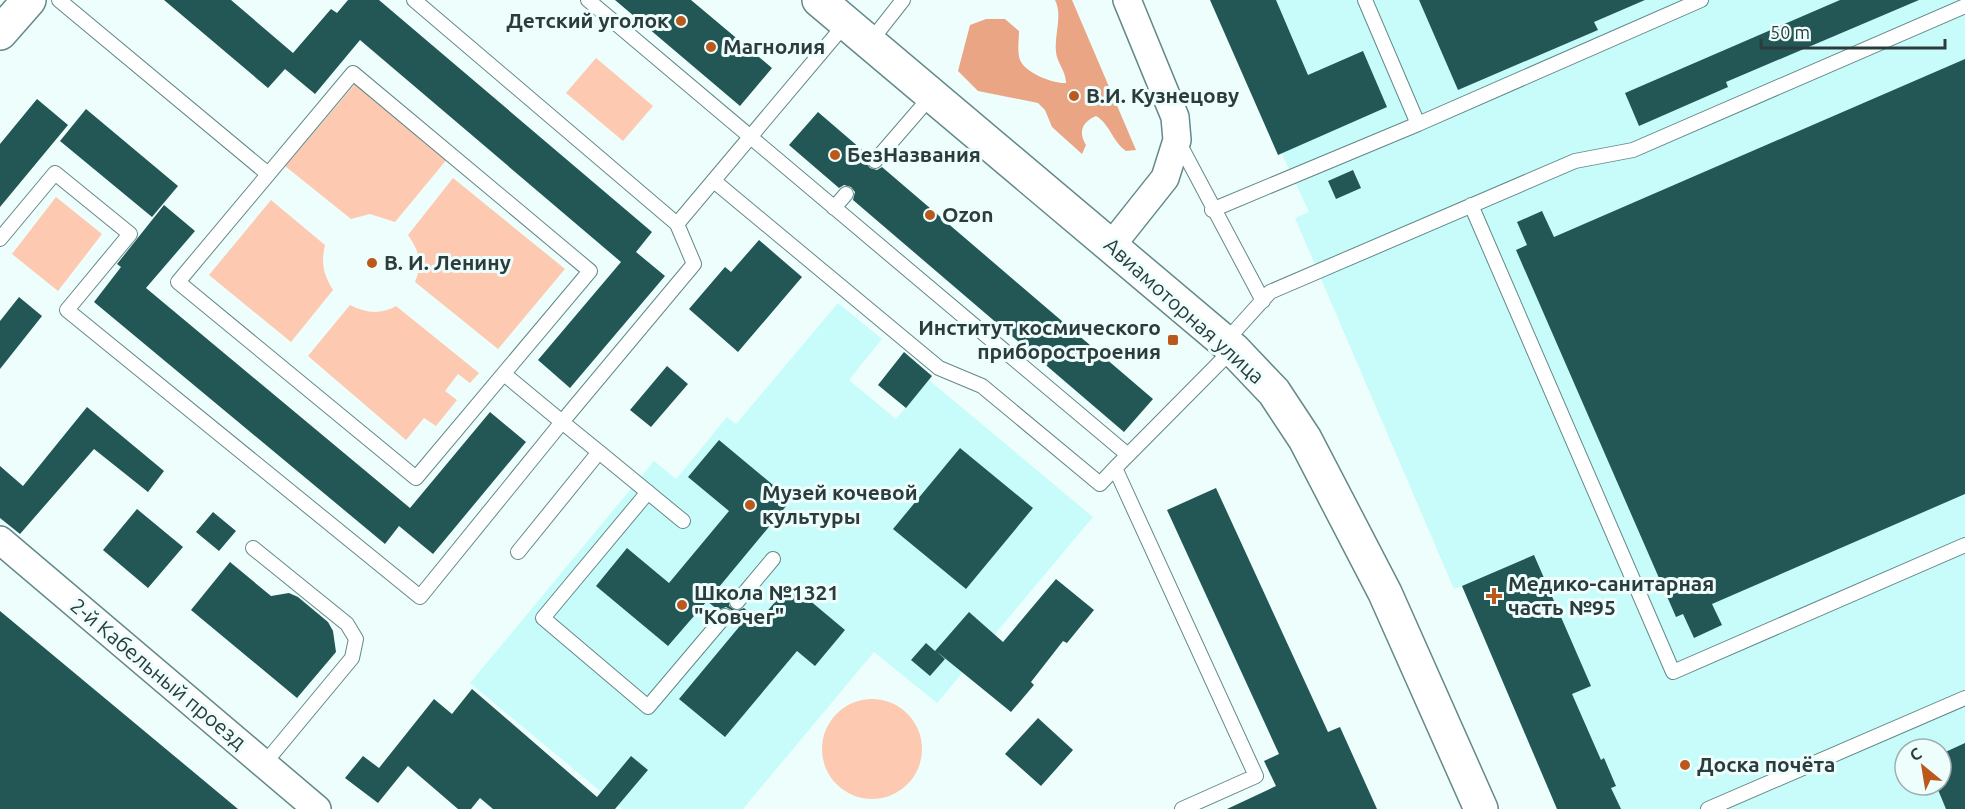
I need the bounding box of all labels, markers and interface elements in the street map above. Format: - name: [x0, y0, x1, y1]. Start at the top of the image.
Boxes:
- place label: Детский уголок: [506, 8, 669, 32]
- scale bar: [1761, 12, 1946, 50]
- marker: Детский уголок: [674, 14, 688, 28]
- text: 50 m: [1770, 22, 1810, 42]
- place label: Магнолия: [723, 34, 825, 58]
- marker: Магнолия: [704, 40, 718, 54]
- place label: В.И. Кузнецову: [1086, 83, 1239, 107]
- marker: В.И. Кузнецову: [1067, 89, 1081, 103]
- place label: БезНазвания: [847, 142, 981, 166]
- marker: БезНазвания: [828, 148, 842, 162]
- place label: Ozon: [942, 202, 993, 226]
- marker: Ozon: [923, 208, 937, 222]
- street label: Авиамоторная улица: [1100, 232, 1269, 388]
- place label: В. И. Ленину: [384, 250, 511, 274]
- marker: В. И. Ленину: [365, 256, 379, 270]
- place label: Институт космического приборостроения: [918, 315, 1161, 363]
- marker: Институт космического приборостроения: [1166, 333, 1180, 347]
- place label: Музей кочевой культуры: [762, 480, 918, 528]
- marker: Музей кочевой культуры: [743, 498, 757, 512]
- place label: Медико-санитарная часть №95: [1508, 571, 1714, 619]
- place label: Школа №1321 "Ковчег": [694, 580, 839, 628]
- marker: Медико-санитарная часть №95: [1485, 587, 1503, 605]
- street label: 2-й Кабельный проезд: [66, 593, 251, 754]
- marker: Школа №1321 "Ковчег": [675, 598, 689, 612]
- north arrow: [1893, 737, 1953, 797]
- text: С: [1907, 744, 1924, 764]
- place label: Доска почёта: [1697, 752, 1836, 776]
- marker: Доска почёта: [1678, 758, 1692, 772]

